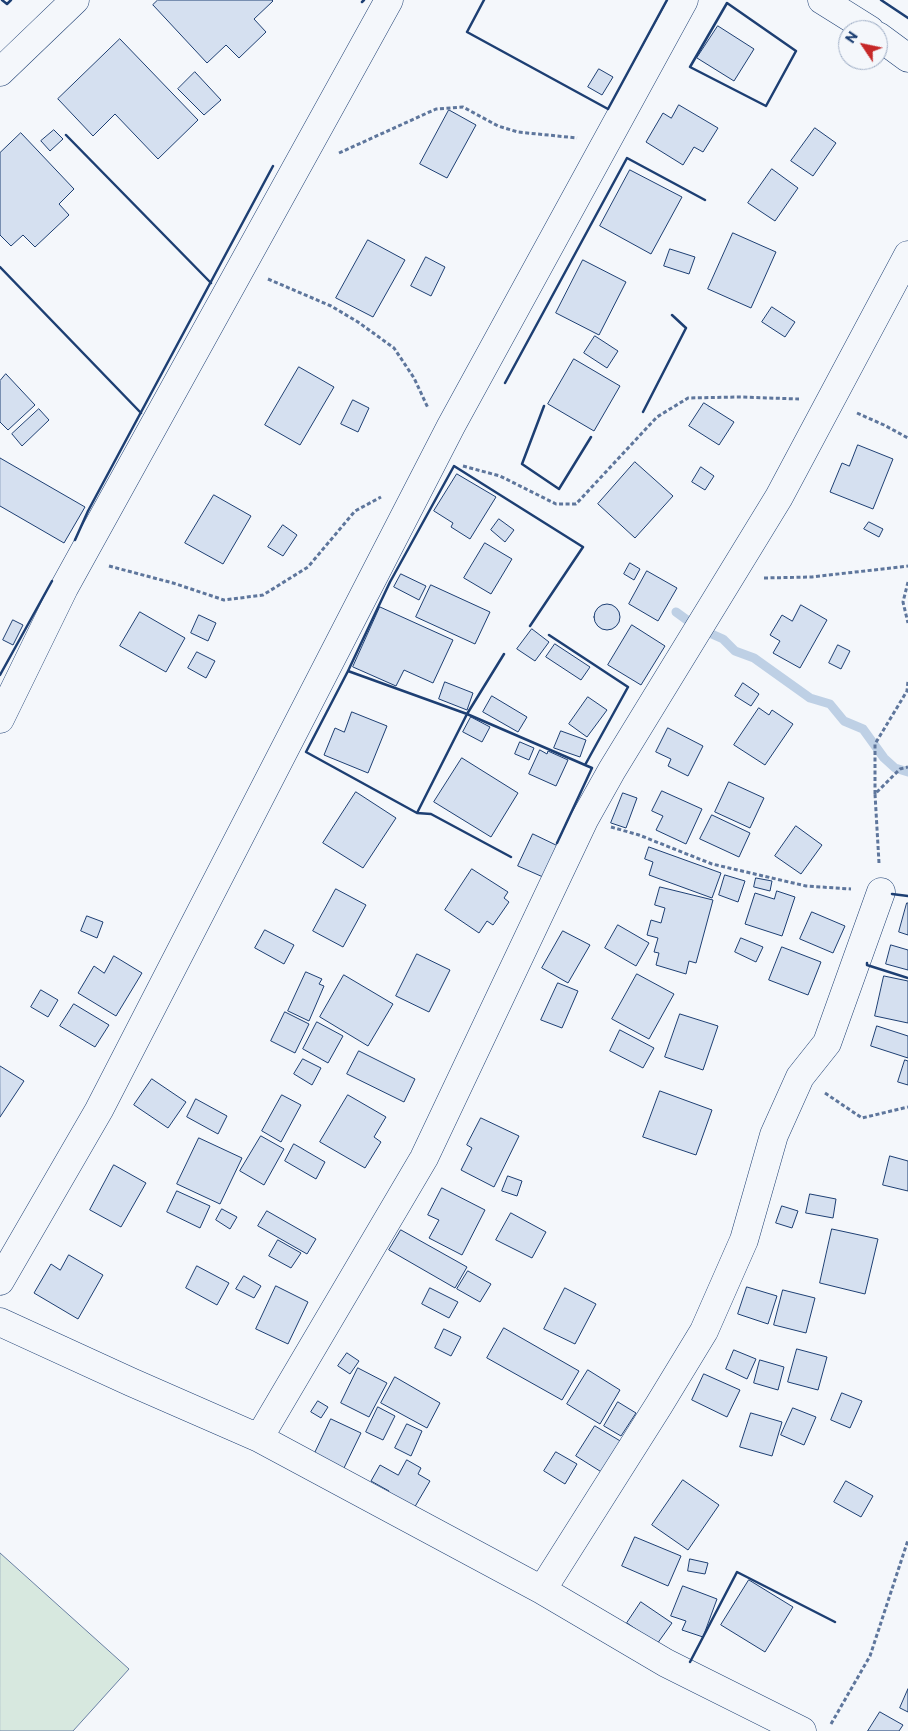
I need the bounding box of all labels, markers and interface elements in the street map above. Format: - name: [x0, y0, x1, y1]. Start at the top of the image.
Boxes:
- north arrow: [838, 20, 888, 70]
- text: N: [841, 28, 861, 46]

